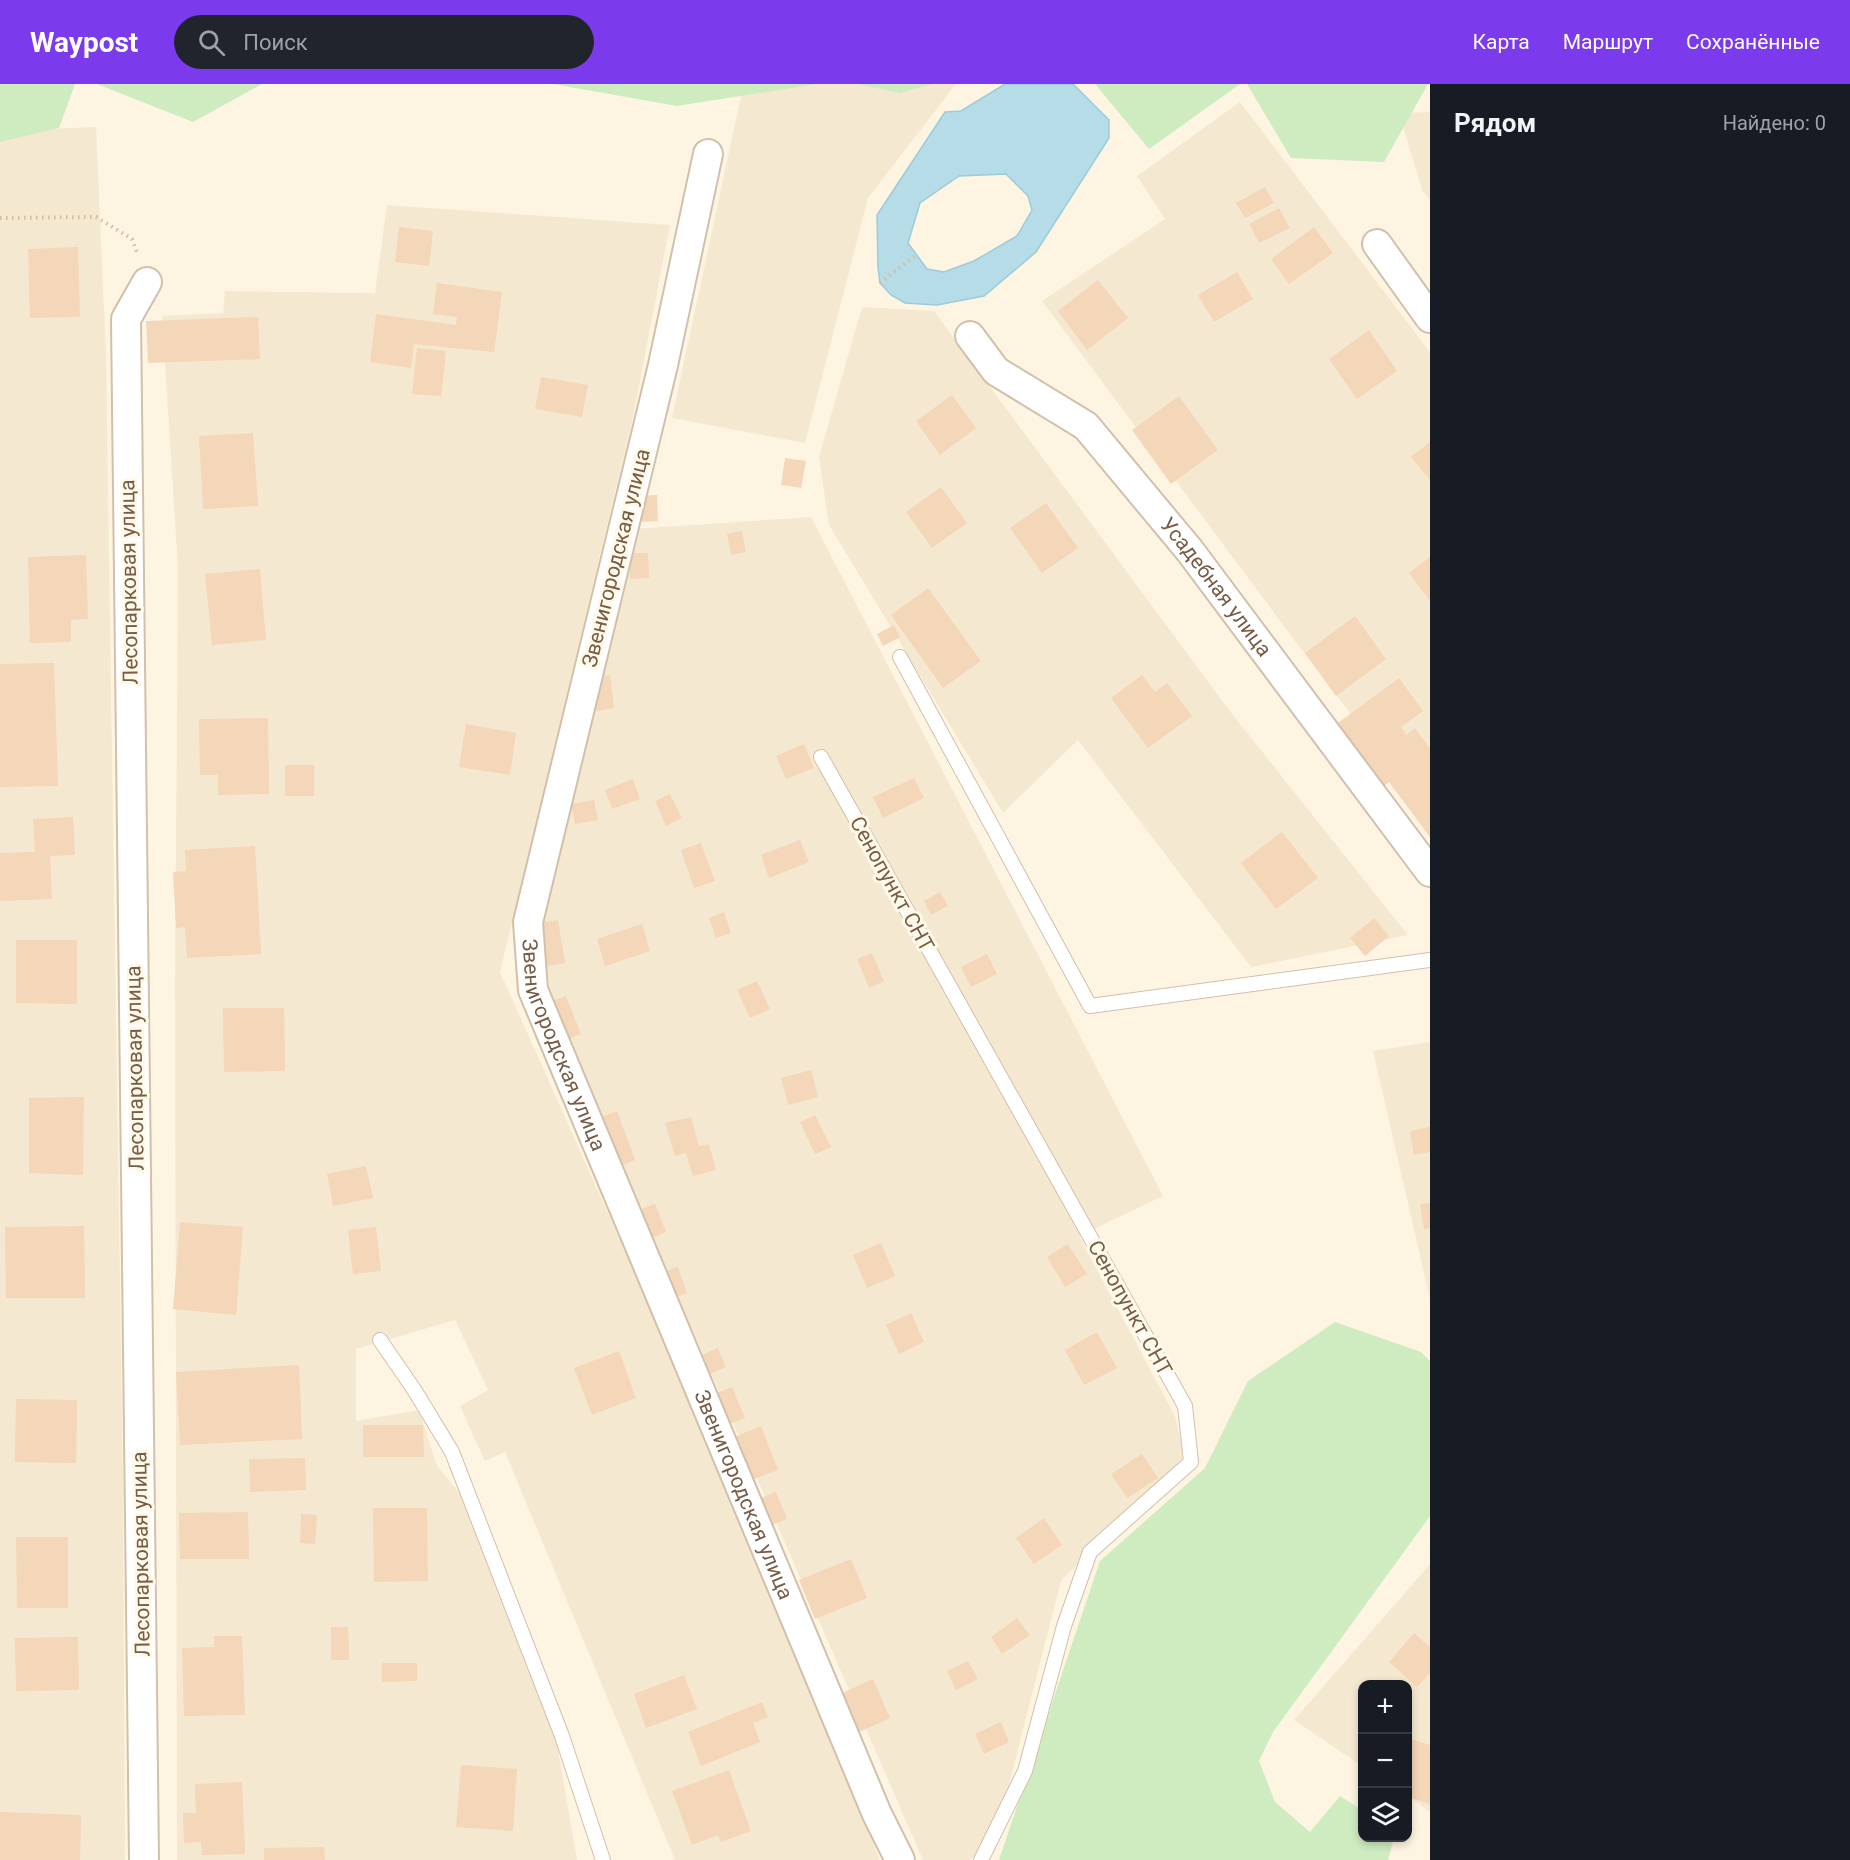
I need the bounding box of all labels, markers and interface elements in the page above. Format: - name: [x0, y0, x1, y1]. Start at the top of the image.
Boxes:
- search box: [174, 15, 594, 69]
- text: Waypost: [30, 26, 138, 59]
- icon: search: [195, 26, 228, 59]
- text: Поиск: [243, 30, 308, 55]
- text: Карта: [1473, 30, 1530, 54]
- text: Маршрут: [1563, 30, 1653, 54]
- text: Сохранённые: [1686, 30, 1820, 54]
- text: Рядом: [1454, 108, 1536, 138]
- text: Найдено: 0: [1723, 111, 1826, 135]
- street label: Звенигородская улица: [577, 446, 655, 670]
- street label: Лесопарковая улица: [115, 479, 143, 685]
- street label: Усадебная улица: [1155, 513, 1277, 661]
- street label: Сенопункт СНТ: [845, 812, 939, 956]
- street label: Звенигородская улица: [517, 938, 611, 1154]
- street label: Лесопарковая улица: [121, 965, 149, 1171]
- street label: Сенопункт СНТ: [1083, 1236, 1177, 1380]
- street label: Звенигородская улица: [689, 1387, 798, 1603]
- street label: Лесопарковая улица: [127, 1451, 155, 1657]
- map controls: [1358, 1680, 1412, 1842]
- button: +: [1358, 1680, 1412, 1734]
- button: −: [1358, 1734, 1412, 1788]
- button: layers: [1358, 1788, 1412, 1842]

